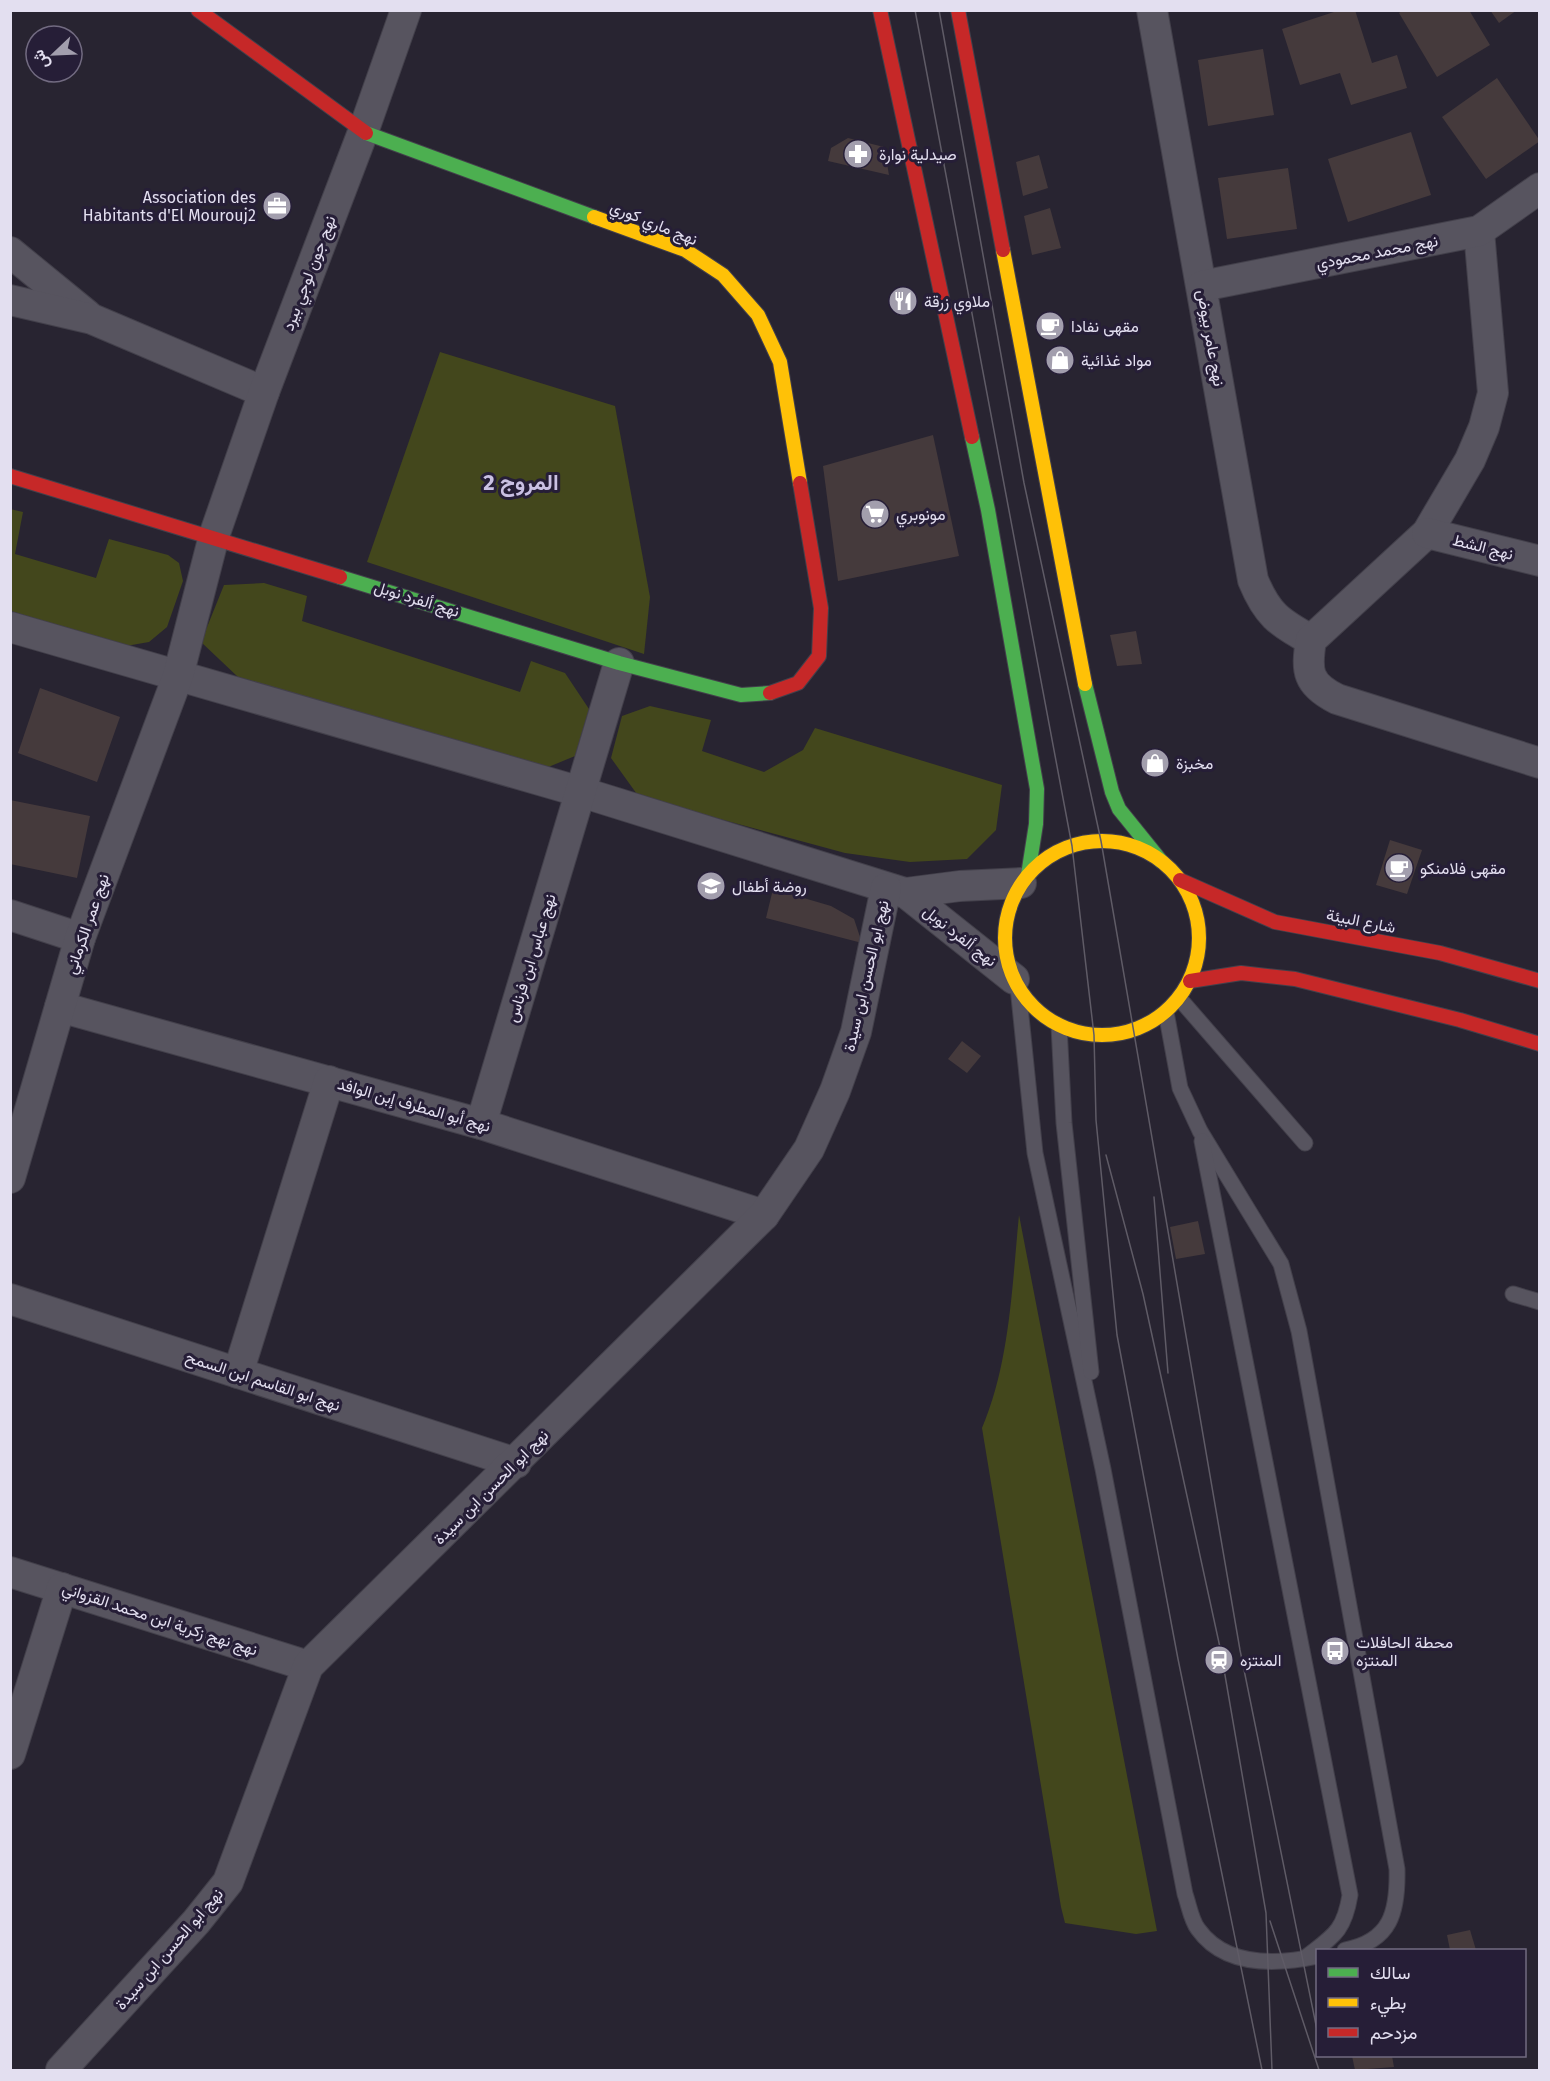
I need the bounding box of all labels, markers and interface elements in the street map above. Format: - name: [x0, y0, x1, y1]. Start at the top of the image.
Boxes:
- north arrow: [24, 24, 84, 84]
- text: ش: [28, 47, 53, 72]
- pharmacy icon: صيدلية نوارة: [842, 138, 874, 170]
- place label: صيدلية نوارة: [879, 145, 957, 165]
- place label: Association des Habitants d'El Mourouj2: [83, 188, 256, 225]
- office icon: Association des Habitants d'El Mourouj2: [261, 190, 293, 222]
- street label: نهج ماري كوري: [606, 197, 700, 253]
- street label: نهج جون لوجي بيرد: [278, 213, 343, 335]
- street label: نهج محمد محمودي: [1314, 231, 1440, 277]
- restaurant icon: ملاوي زرقة: [887, 285, 919, 317]
- street label: نهج عامر بيوض: [1191, 288, 1229, 388]
- place label: ملاوي زرقة: [924, 292, 990, 315]
- cafe icon: مقهى نفادا: [1034, 310, 1066, 342]
- place label: مقهى نفادا: [1071, 317, 1139, 337]
- shop icon: مواد غذائية: [1044, 344, 1076, 376]
- place label: مواد غذائية: [1081, 351, 1152, 371]
- district label: المروج 2: [483, 469, 559, 497]
- supermarket icon: مونوبري: [859, 498, 891, 530]
- place label: مونوبري: [896, 505, 946, 528]
- street label: نهج الشط: [1450, 530, 1515, 566]
- street label: نهج ألفرد نوبل: [372, 577, 462, 623]
- shop icon: مخبزة: [1139, 747, 1171, 779]
- place label: مخبزة: [1176, 754, 1213, 774]
- cafe icon: مقهى فلامنكو: [1383, 852, 1415, 884]
- place label: مقهى فلامنكو: [1420, 859, 1506, 879]
- school or university icon: روضة أطفال: [695, 870, 727, 902]
- street label: نهج عمر الكرماني: [61, 871, 117, 978]
- place label: روضة أطفال: [732, 877, 807, 897]
- street label: نهج عباس ابن فرناس: [502, 891, 561, 1025]
- street label: نهج ابو الحسن ابن سيدة: [839, 899, 895, 1054]
- street label: نهج ألفرد نوبل: [918, 901, 1001, 972]
- street label: شارع البيئة: [1324, 905, 1397, 939]
- street label: نهج أبو المطرف إبن الوافد: [335, 1074, 493, 1138]
- street label: نهج ابو القاسم ابن السمح: [183, 1347, 343, 1417]
- street label: نهج ابو الحسن ابن سيدة: [430, 1426, 554, 1550]
- street label: نهج نهج زكرية ابن محمد القزواني: [59, 1578, 260, 1663]
- place label: محطة الحافلات المنتزه: [1356, 1633, 1453, 1671]
- bus stop icon: محطة الحافلات المنتزه: [1319, 1635, 1351, 1667]
- station icon: المنتزه: [1203, 1644, 1235, 1676]
- place label: المنتزه: [1240, 1651, 1281, 1671]
- street label: نهج ابو الحسن ابن سيدة: [111, 1884, 228, 2015]
- legend: [1316, 1949, 1526, 2057]
- text: سالك: [1370, 1962, 1410, 1984]
- text: بطيء: [1370, 1992, 1406, 2018]
- text: مزدحم: [1370, 2022, 1417, 2045]

